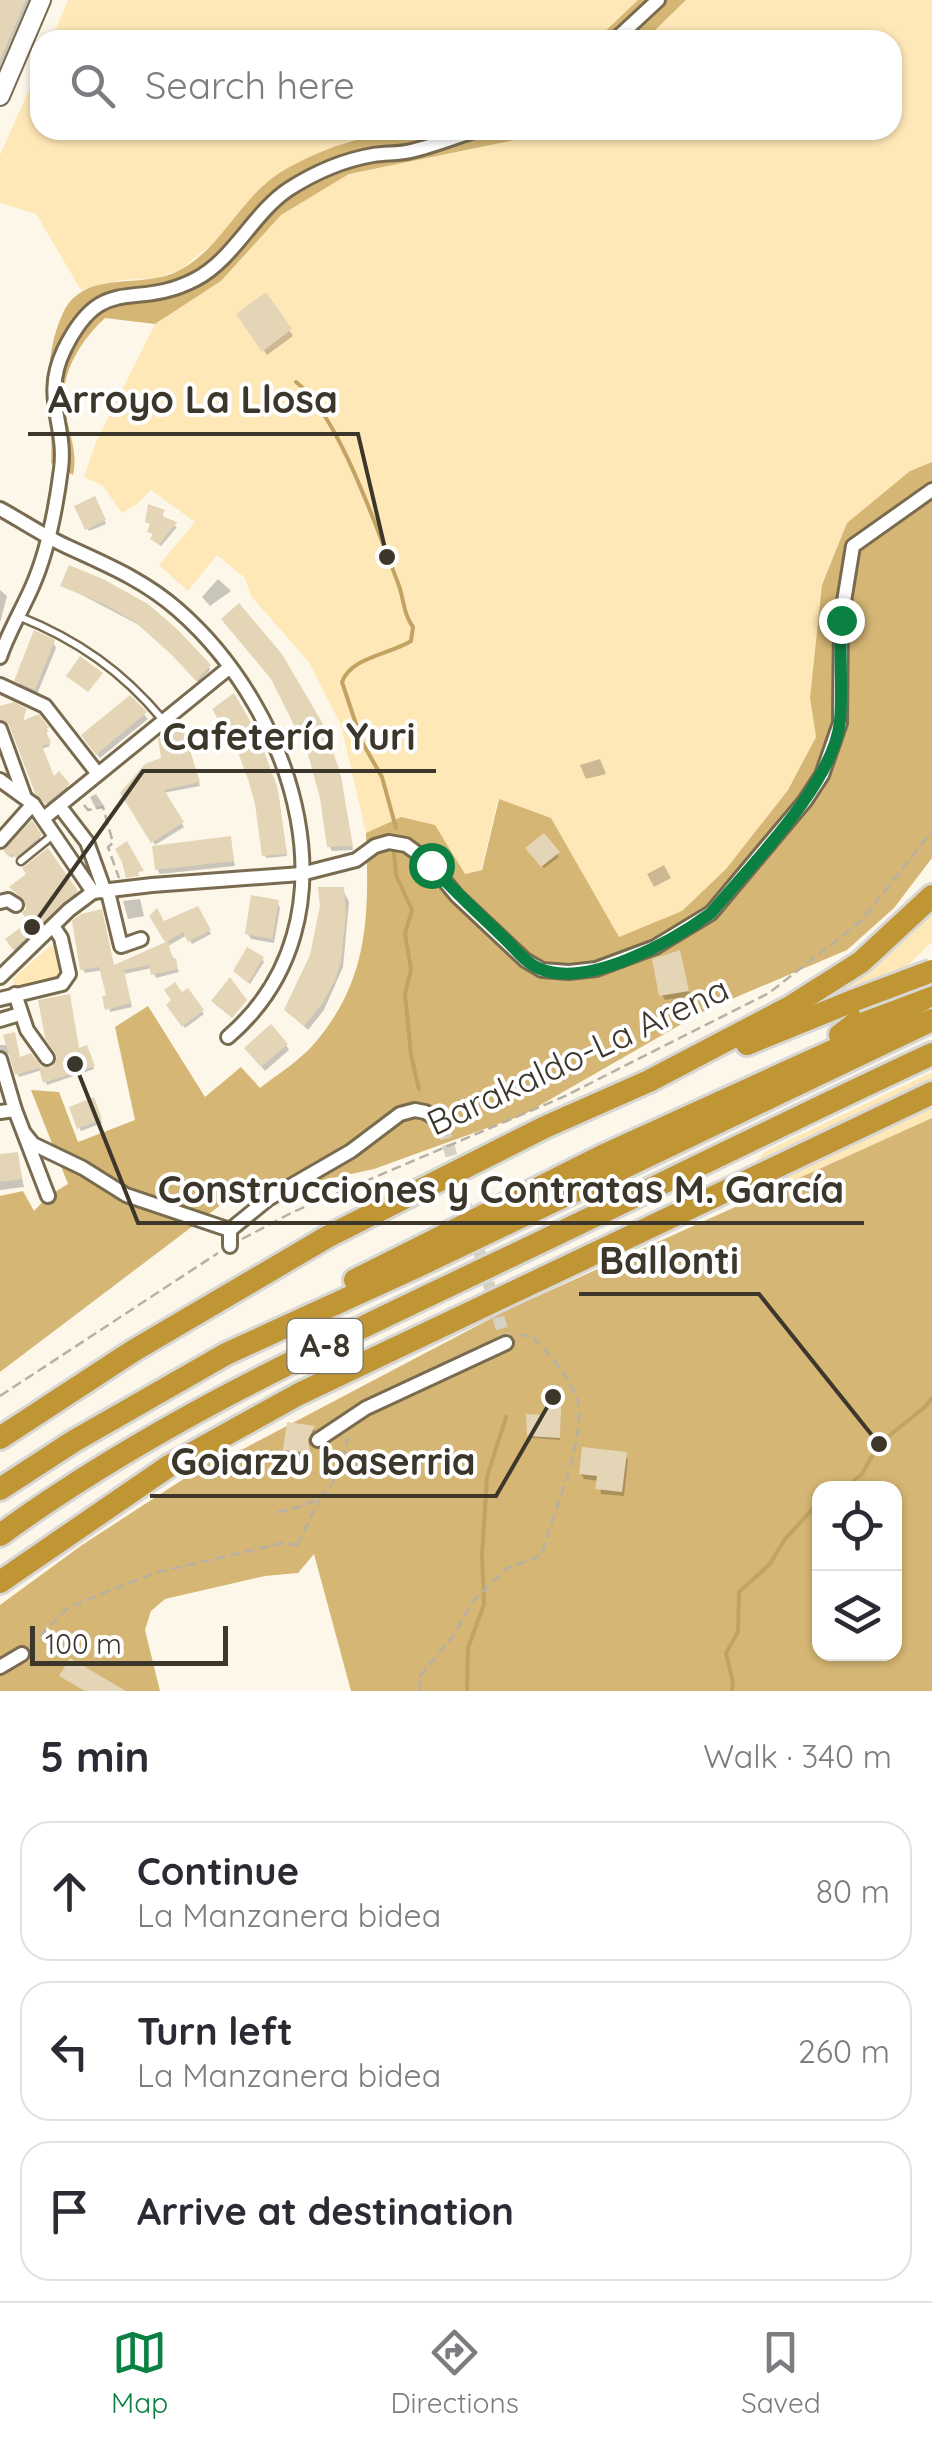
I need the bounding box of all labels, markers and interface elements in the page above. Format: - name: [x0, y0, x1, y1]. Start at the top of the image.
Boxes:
- search box: [30, 30, 902, 140]
- icon: search: [65, 58, 120, 113]
- text: Search here: [145, 61, 355, 109]
- callout: Arroyo La Llosa: [28, 366, 358, 434]
- text: Arroyo La Llosa: [48, 375, 338, 423]
- route end: [819, 598, 865, 644]
- callout: Cafetería Yuri: [143, 703, 436, 771]
- text: Cafetería Yuri: [163, 712, 415, 760]
- route start: [409, 843, 455, 889]
- street label: Barakaldo-La Arena: [420, 966, 735, 1144]
- callout: Construcciones y Contratas M. García: [138, 1155, 864, 1223]
- text: Construcciones y Contratas M. García: [158, 1165, 844, 1213]
- callout: Ballonti: [579, 1226, 759, 1294]
- text: Ballonti: [599, 1236, 739, 1284]
- road number: A-8: [288, 1319, 362, 1373]
- callout: Goiarzu baserria: [150, 1428, 496, 1496]
- text: Goiarzu baserria: [170, 1437, 476, 1485]
- map controls: [812, 1481, 902, 1661]
- button: locate: [812, 1481, 902, 1571]
- button: layers: [812, 1571, 902, 1661]
- scale bar: [30, 1621, 228, 1666]
- text: 100 m: [45, 1626, 122, 1661]
- text: 5 min: [40, 1730, 150, 1783]
- text: Walk · 340 m: [703, 1736, 892, 1776]
- text: Continue: [137, 1847, 299, 1895]
- icon: ahead: [42, 1864, 97, 1919]
- text: 80 m: [816, 1871, 890, 1911]
- text: La Manzanera bidea: [137, 1895, 441, 1935]
- text: Turn left: [137, 2007, 293, 2055]
- icon: left: [42, 2024, 97, 2079]
- text: 260 m: [798, 2031, 890, 2071]
- text: La Manzanera bidea: [137, 2055, 441, 2095]
- icon: arrive: [42, 2184, 97, 2239]
- text: Arrive at destination: [137, 2187, 514, 2235]
- tab: Map: [111, 2325, 168, 2420]
- tab: Directions: [390, 2325, 519, 2420]
- tab: Saved: [741, 2325, 821, 2420]

